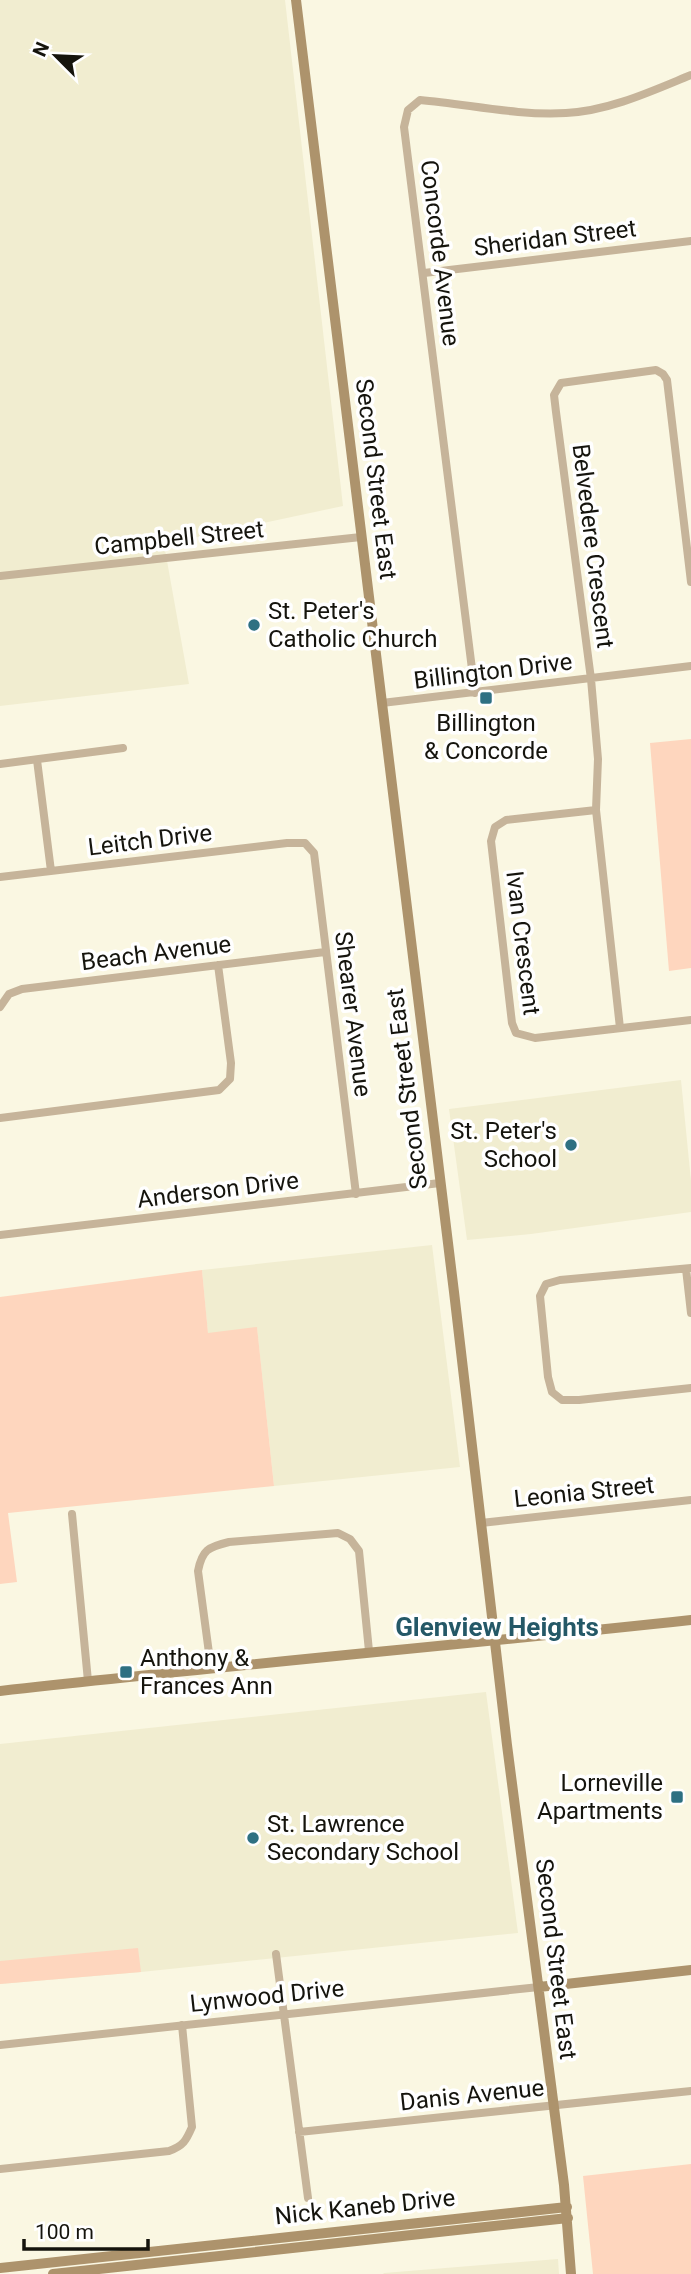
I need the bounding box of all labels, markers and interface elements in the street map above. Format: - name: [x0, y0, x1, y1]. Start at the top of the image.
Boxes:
- north arrow: [21, 21, 91, 91]
- text: N: [28, 38, 54, 60]
- street label: Concorde Avenue: [415, 158, 465, 348]
- street label: Sheridan Street: [472, 214, 638, 262]
- street label: Second Street East: [350, 377, 402, 581]
- street label: Belvedere Crescent: [567, 442, 619, 650]
- street label: Campbell Street: [93, 515, 265, 561]
- place label: St. Peter's Catholic Church: [268, 597, 437, 653]
- marker: St. Peter's Catholic Church: [246, 617, 262, 633]
- street label: Billington Drive: [412, 647, 574, 695]
- marker: Billington & Concorde: [478, 690, 494, 706]
- place label: Billington & Concorde: [424, 709, 548, 765]
- street label: Leitch Drive: [86, 818, 214, 862]
- street label: Ivan Crescent: [500, 869, 546, 1017]
- street label: Beach Avenue: [79, 930, 233, 976]
- street label: Shearer Avenue: [329, 930, 377, 1098]
- street label: Second Street East: [381, 987, 433, 1191]
- place label: St. Peter's School: [450, 1117, 557, 1173]
- marker: St. Peter's School: [563, 1137, 579, 1153]
- street label: Anderson Drive: [136, 1166, 300, 1214]
- street label: Leonia Street: [513, 1471, 656, 1513]
- district label: Glenview Heights: [395, 1612, 599, 1642]
- place label: Anthony & Frances Ann: [140, 1644, 273, 1700]
- marker: Anthony & Frances Ann: [118, 1664, 134, 1680]
- place label: Lorneville Apartments: [537, 1769, 663, 1825]
- marker: Lorneville Apartments: [669, 1789, 685, 1805]
- place label: St. Lawrence Secondary School: [267, 1810, 459, 1866]
- marker: St. Lawrence Secondary School: [245, 1830, 261, 1846]
- street label: Second Street East: [530, 1857, 582, 2061]
- street label: Lynwood Drive: [189, 1974, 345, 2018]
- street label: Danis Avenue: [399, 2074, 545, 2116]
- street label: Nick Kaneb Drive: [273, 2184, 457, 2230]
- scale bar: [24, 2208, 149, 2252]
- text: 100 m: [35, 2220, 94, 2244]

